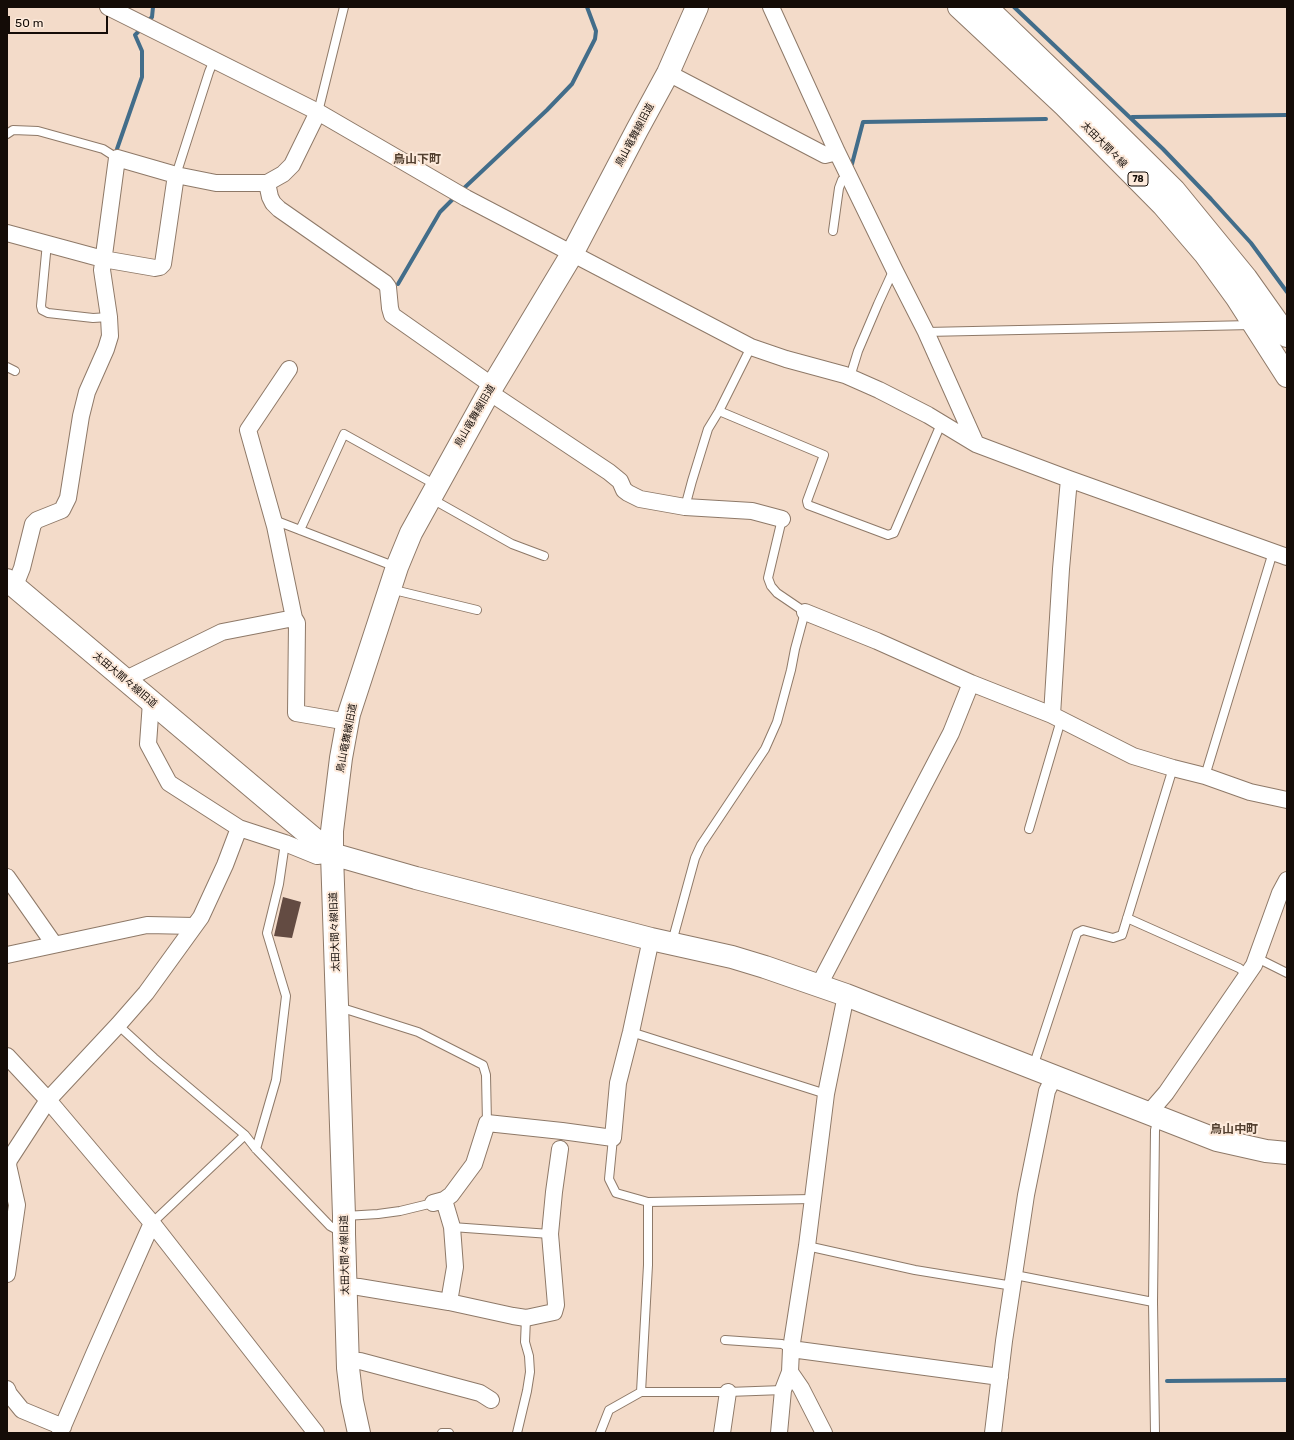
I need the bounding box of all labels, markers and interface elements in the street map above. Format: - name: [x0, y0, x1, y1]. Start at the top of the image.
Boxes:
- scale bar: [10, 8, 110, 34]
- text: 50 m: [15, 16, 43, 30]
- street label: 鳥山竜舞線旧道: [613, 101, 657, 169]
- street label: 太田大間々線: [1079, 120, 1129, 170]
- district label: 鳥山下町: [393, 153, 441, 167]
- road number: 78: [1128, 172, 1148, 186]
- street label: 鳥山竜舞線旧道: [452, 383, 498, 449]
- street label: 太田大間々線旧道: [91, 650, 159, 710]
- street label: 鳥山竜舞線旧道: [334, 702, 360, 774]
- street label: 太田大間々線旧道: [328, 892, 342, 972]
- district label: 鳥山中町: [1210, 1123, 1258, 1137]
- street label: 太田大間々線旧道: [338, 1215, 352, 1295]

